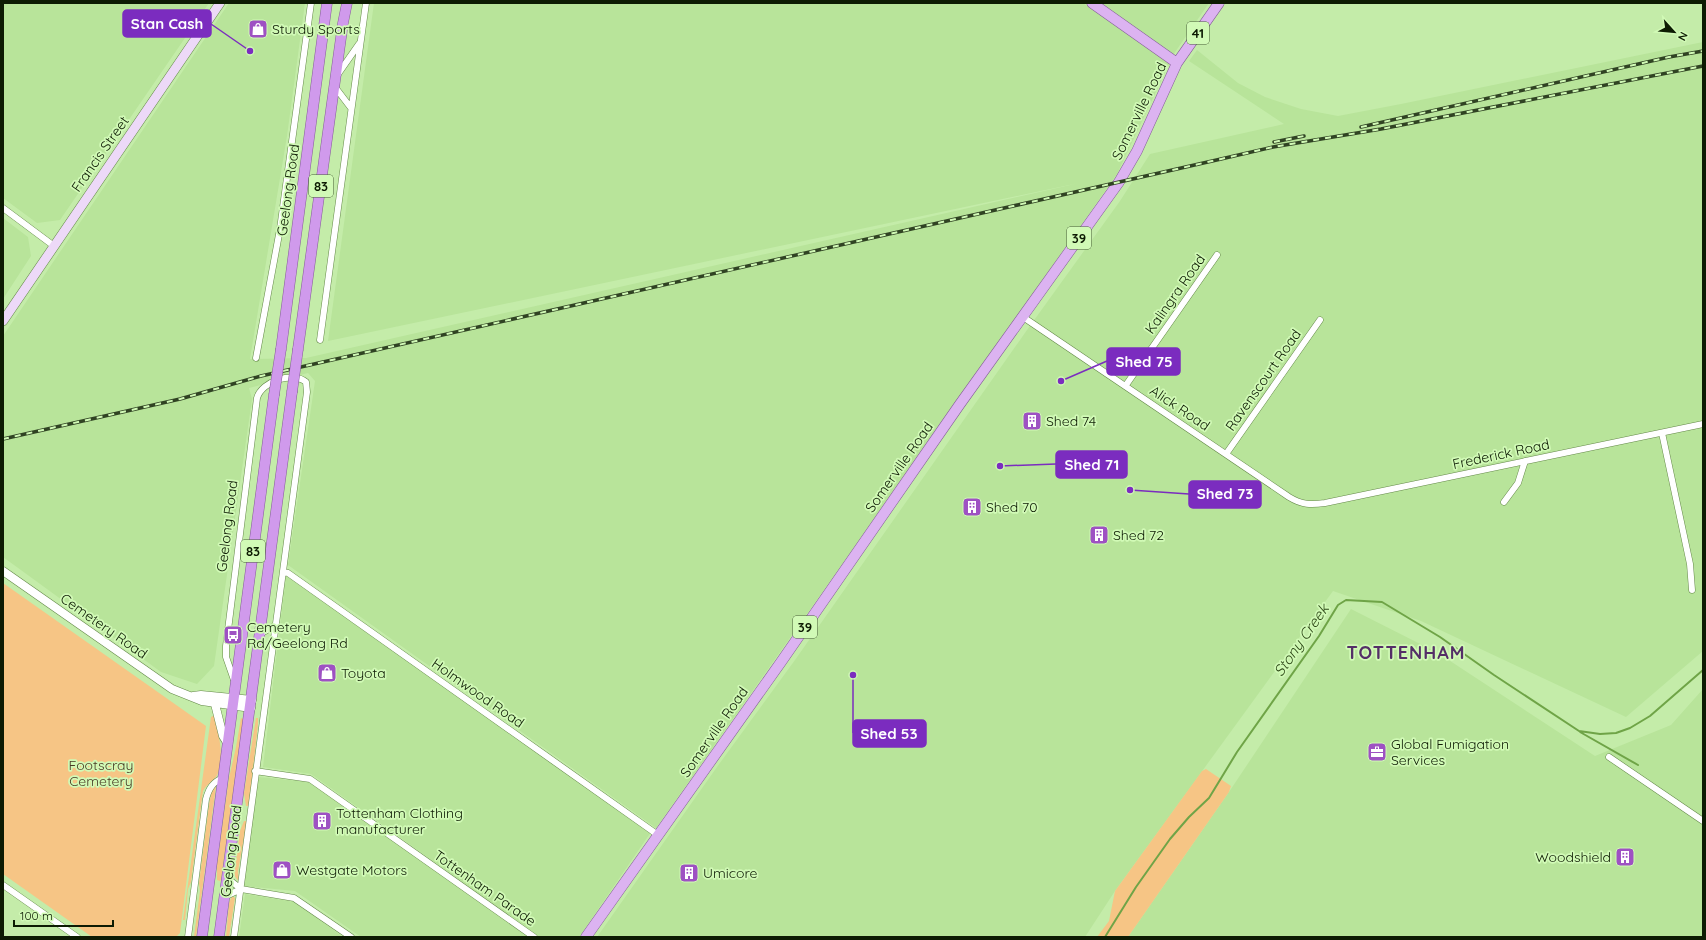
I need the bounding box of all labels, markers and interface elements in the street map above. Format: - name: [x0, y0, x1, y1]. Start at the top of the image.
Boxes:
- callout: Stan Cash: [123, 10, 211, 37]
- north arrow: [1654, 12, 1694, 52]
- text: Stan Cash: [131, 14, 203, 33]
- shop icon: Sturdy Sports: [247, 18, 269, 40]
- place label: Sturdy Sports: [272, 20, 360, 38]
- road number: 41: [1187, 22, 1209, 44]
- text: N: [1675, 30, 1691, 43]
- street label: Somerville Road: [1108, 59, 1170, 163]
- street label: Francis Street: [67, 112, 133, 195]
- street label: Geelong Road: [273, 143, 303, 237]
- road number: 83: [309, 175, 333, 197]
- road number: 39: [1067, 227, 1091, 249]
- street label: Kalingra Road: [1141, 251, 1209, 337]
- street label: Ravenscourt Road: [1221, 326, 1305, 434]
- callout: Shed 75: [1107, 348, 1180, 375]
- text: Shed 75: [1115, 352, 1173, 371]
- street label: Alick Road: [1147, 381, 1213, 435]
- building icon: Shed 74: [1021, 410, 1043, 432]
- place label: Shed 74: [1046, 412, 1096, 430]
- street label: Somerville Road: [861, 418, 937, 516]
- street label: Frederick Road: [1451, 435, 1551, 473]
- callout: Shed 71: [1056, 451, 1127, 478]
- text: Shed 71: [1065, 455, 1119, 474]
- street label: Geelong Road: [212, 479, 242, 573]
- callout: Shed 73: [1189, 481, 1261, 508]
- text: Shed 73: [1197, 484, 1253, 503]
- building icon: Shed 70: [961, 496, 983, 518]
- place label: Shed 70: [986, 498, 1038, 516]
- building icon: Shed 72: [1088, 524, 1110, 546]
- place label: Shed 72: [1113, 526, 1164, 544]
- road number: 83: [241, 540, 265, 562]
- street label: Cemetery Road: [57, 589, 151, 663]
- water label: Stony Creek: [1269, 599, 1334, 680]
- road number: 39: [793, 616, 817, 638]
- place label: Cemetery Rd/Geelong Rd: [247, 618, 348, 652]
- bus stop icon: Cemetery Rd/Geelong Rd: [222, 624, 244, 646]
- district label: TOTTENHAM: [1347, 641, 1466, 664]
- street label: Holmwood Road: [428, 654, 528, 732]
- shop icon: Toyota: [316, 662, 338, 684]
- place label: Toyota: [341, 664, 386, 682]
- street label: Somerville Road: [676, 683, 752, 781]
- callout: Shed 53: [853, 720, 926, 747]
- text: Shed 53: [861, 724, 917, 743]
- place label: Global Fumigation Services: [1391, 735, 1509, 769]
- office icon: Global Fumigation Services: [1366, 741, 1388, 763]
- park label: Footscray Cemetery: [68, 756, 134, 790]
- street label: Geelong Road: [216, 804, 246, 898]
- place label: Tottenham Clothing manufacturer: [336, 804, 463, 838]
- building icon: Tottenham Clothing manufacturer: [311, 810, 333, 832]
- street label: Tottenham Parade: [430, 846, 540, 930]
- building icon: Woodshield: [1614, 846, 1636, 868]
- place label: Woodshield: [1535, 848, 1611, 866]
- shop icon: Westgate Motors: [271, 859, 293, 881]
- place label: Westgate Motors: [296, 861, 407, 879]
- building icon: Umicore: [678, 862, 700, 884]
- place label: Umicore: [703, 864, 758, 882]
- scale bar: [14, 902, 113, 928]
- text: 100 m: [20, 908, 53, 923]

